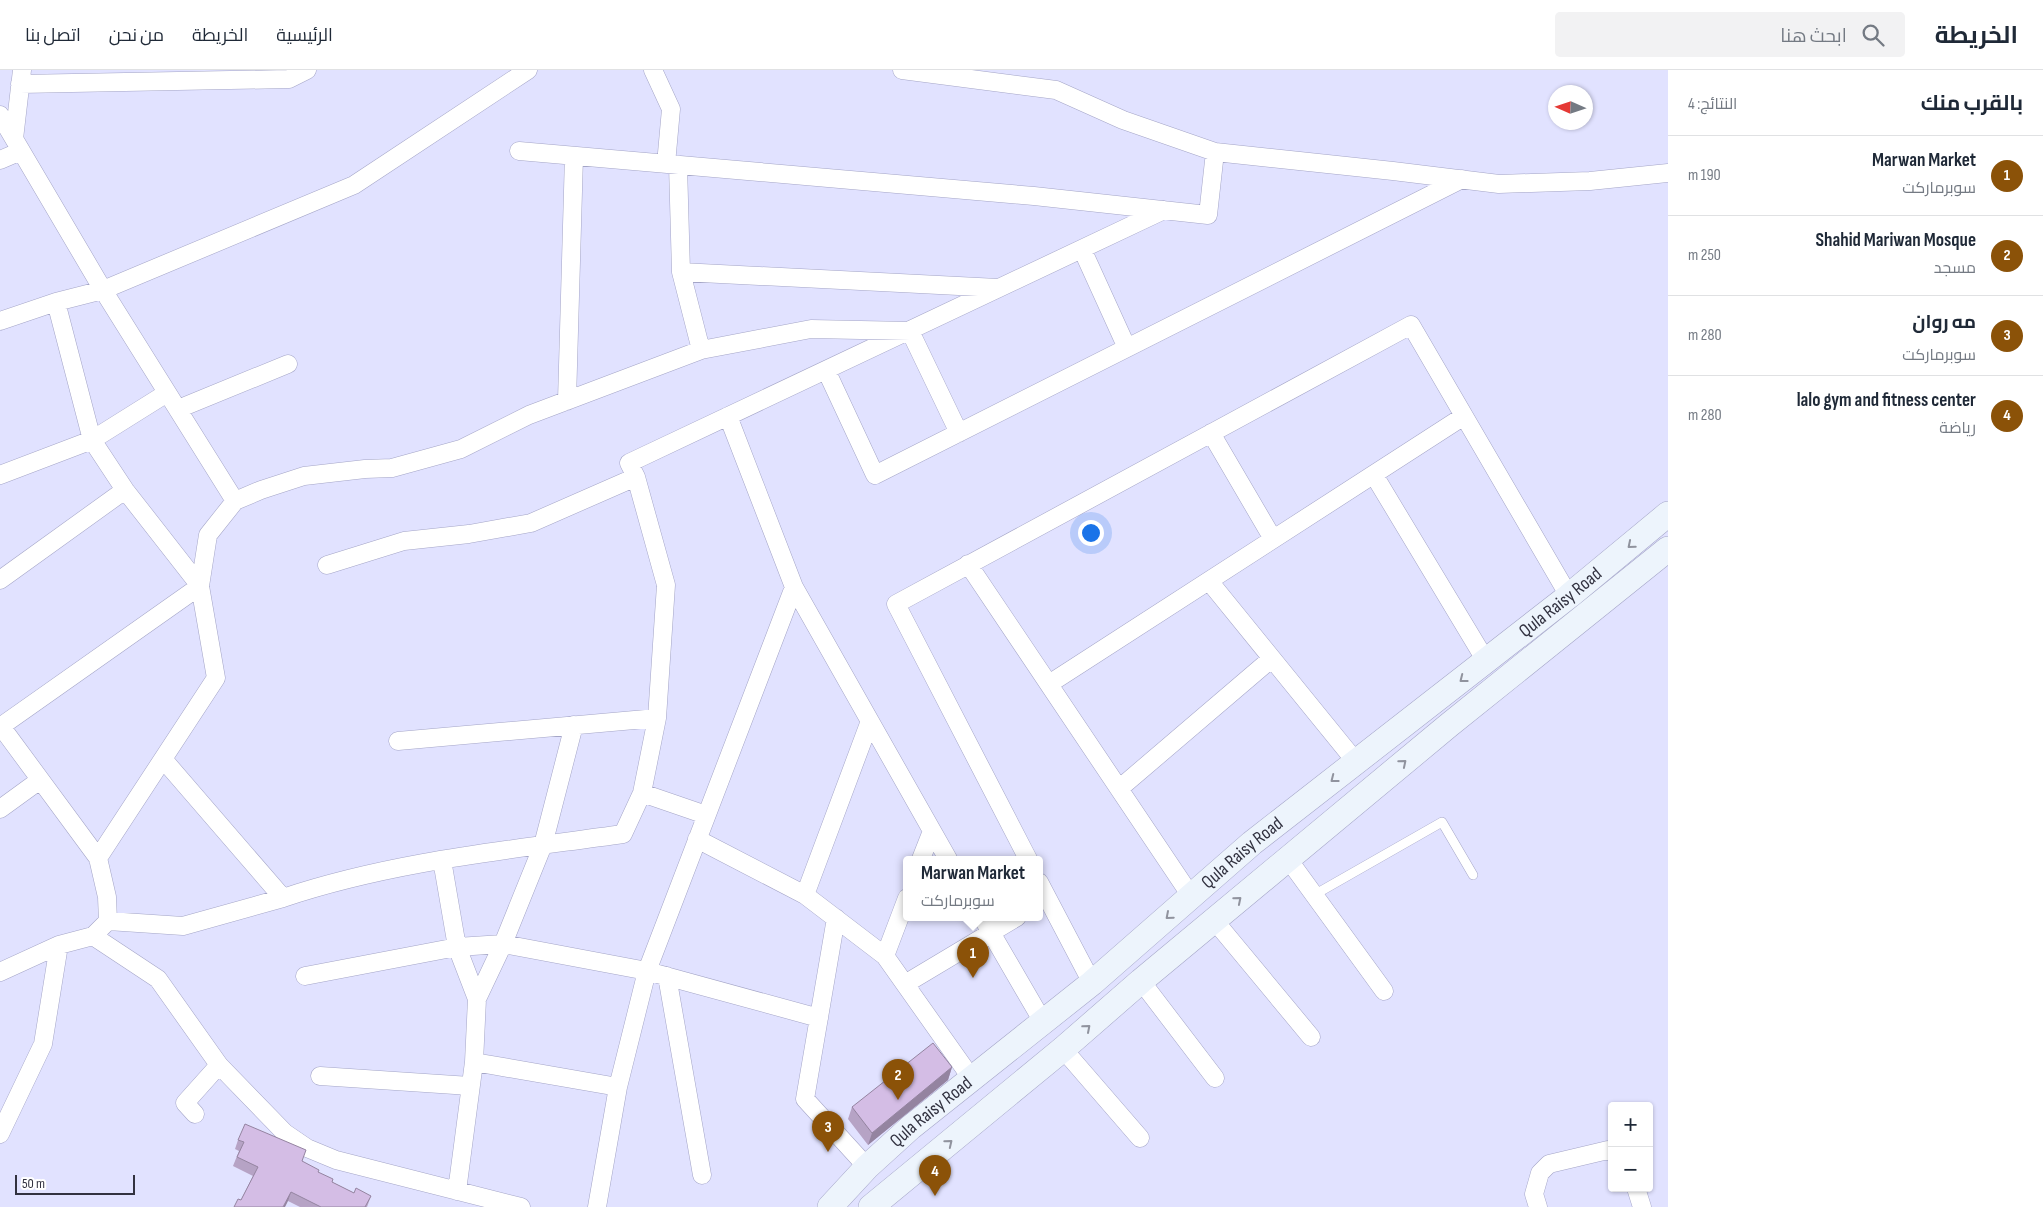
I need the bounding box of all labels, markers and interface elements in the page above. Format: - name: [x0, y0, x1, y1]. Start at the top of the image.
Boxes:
- search box: [1555, 12, 1905, 57]
- icon: search: [1859, 21, 1887, 49]
- text: الخريطة: [1935, 21, 2018, 50]
- text: اتصل بنا: [25, 25, 81, 46]
- text: من نحن: [109, 25, 164, 46]
- text: الخريطة: [192, 25, 248, 46]
- text: الرئيسية: [276, 25, 333, 46]
- text: ابحث هنا: [1780, 25, 1847, 48]
- north arrow: [1548, 85, 1593, 130]
- text: بالقرب منك: [1921, 91, 2023, 116]
- text: النتائج: 4: [1688, 95, 1737, 114]
- text: Marwan Market: [1872, 149, 1976, 172]
- text: 190 m: [1688, 166, 1721, 185]
- text: 1: [2004, 166, 2010, 185]
- text: سوبرماركت: [1902, 179, 1976, 198]
- text: Shahid Mariwan Mosque: [1815, 229, 1976, 252]
- text: 250 m: [1688, 246, 1721, 265]
- text: 2: [2004, 246, 2011, 265]
- text: مسجد: [1934, 259, 1976, 278]
- text: مه روان: [1912, 311, 1976, 334]
- text: 280 m: [1688, 326, 1722, 345]
- text: 3: [2003, 326, 2011, 345]
- text: سوبرماركت: [1902, 346, 1976, 365]
- text: lalo gym and fitness center: [1797, 389, 1976, 412]
- text: 280 m: [1688, 406, 1722, 425]
- text: 4: [2003, 406, 2011, 425]
- text: رياضة: [1939, 419, 1976, 438]
- your location: [1078, 520, 1104, 546]
- one-way arrow: [1627, 539, 1636, 548]
- street label: Qula Raisy Road: [1514, 562, 1606, 642]
- one-way arrow: [1459, 673, 1469, 682]
- one-way arrow: [1398, 759, 1407, 768]
- one-way arrow: [1331, 773, 1340, 781]
- street label: Qula Raisy Road: [1197, 812, 1287, 894]
- popup: [903, 856, 1043, 921]
- text: Marwan Market: [921, 862, 1025, 885]
- text: سوبرماركت: [921, 892, 995, 911]
- one-way arrow: [1232, 897, 1241, 906]
- one-way arrow: [1165, 910, 1174, 919]
- pin: 1: [957, 937, 989, 978]
- one-way arrow: [1082, 1025, 1091, 1034]
- pin: 2: [882, 1059, 914, 1100]
- street label: Qula Raisy Road: [885, 1071, 977, 1152]
- map controls: [1608, 1102, 1653, 1192]
- button: +: [1608, 1102, 1653, 1147]
- pin: 3: [812, 1111, 844, 1152]
- one-way arrow: [943, 1140, 952, 1148]
- button: −: [1608, 1147, 1653, 1192]
- pin: 4: [919, 1155, 951, 1196]
- scale bar: [15, 1172, 135, 1195]
- text: 50 m: [22, 1175, 45, 1192]

